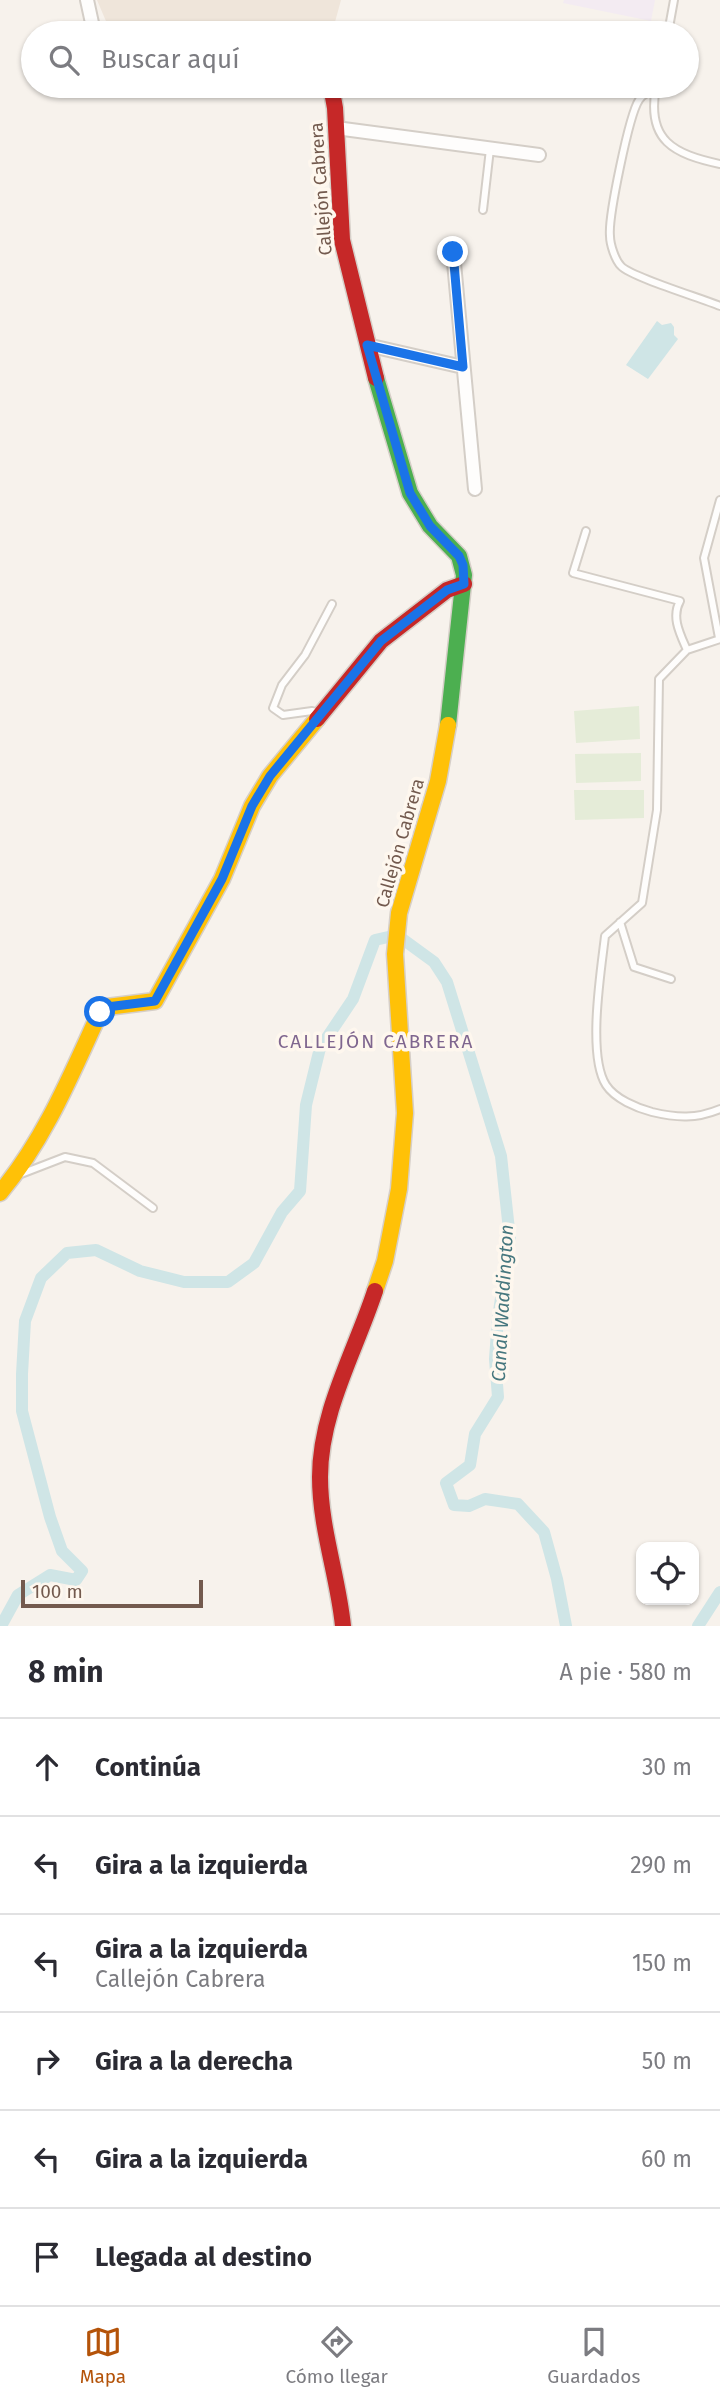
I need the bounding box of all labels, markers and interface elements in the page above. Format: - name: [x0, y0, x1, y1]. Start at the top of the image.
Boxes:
- search box: [21, 21, 699, 98]
- icon: search: [45, 41, 83, 79]
- text: Buscar aquí: [101, 44, 239, 75]
- street label: Callejón Cabrera: [305, 122, 337, 256]
- route end: [437, 236, 468, 267]
- street label: Callejón Cabrera: [371, 776, 429, 910]
- route start: [84, 996, 115, 1027]
- district label: CALLEJÓN CABRERA: [278, 1030, 474, 1053]
- water label: Canal Waddington: [487, 1224, 518, 1382]
- map controls: [636, 1542, 699, 1605]
- button: locate: [636, 1542, 699, 1605]
- scale bar: [21, 1577, 203, 1609]
- text: 100 m: [32, 1580, 83, 1603]
- text: 8 min: [28, 1654, 104, 1690]
- text: A pie · 580 m: [559, 1658, 692, 1686]
- icon: ahead: [28, 1748, 66, 1786]
- text: Continúa: [95, 1752, 201, 1783]
- text: 30 m: [642, 1753, 692, 1781]
- icon: left: [28, 1846, 66, 1884]
- text: Gira a la izquierda: [95, 1850, 308, 1881]
- text: 290 m: [630, 1851, 692, 1879]
- text: Gira a la izquierda: [95, 1934, 308, 1965]
- icon: left: [28, 1944, 66, 1982]
- text: 150 m: [632, 1949, 692, 1977]
- text: Callejón Cabrera: [95, 1965, 265, 1993]
- icon: right: [28, 2042, 66, 2080]
- text: Gira a la derecha: [95, 2046, 293, 2077]
- text: 50 m: [642, 2047, 692, 2075]
- icon: left: [28, 2140, 66, 2178]
- text: Gira a la izquierda: [95, 2144, 308, 2175]
- text: 60 m: [641, 2145, 692, 2173]
- icon: arrive: [28, 2238, 66, 2276]
- text: Llegada al destino: [95, 2242, 312, 2273]
- tab: Mapa: [80, 2323, 126, 2388]
- tab: Cómo llegar: [286, 2323, 388, 2388]
- tab: Guardados: [547, 2323, 640, 2388]

